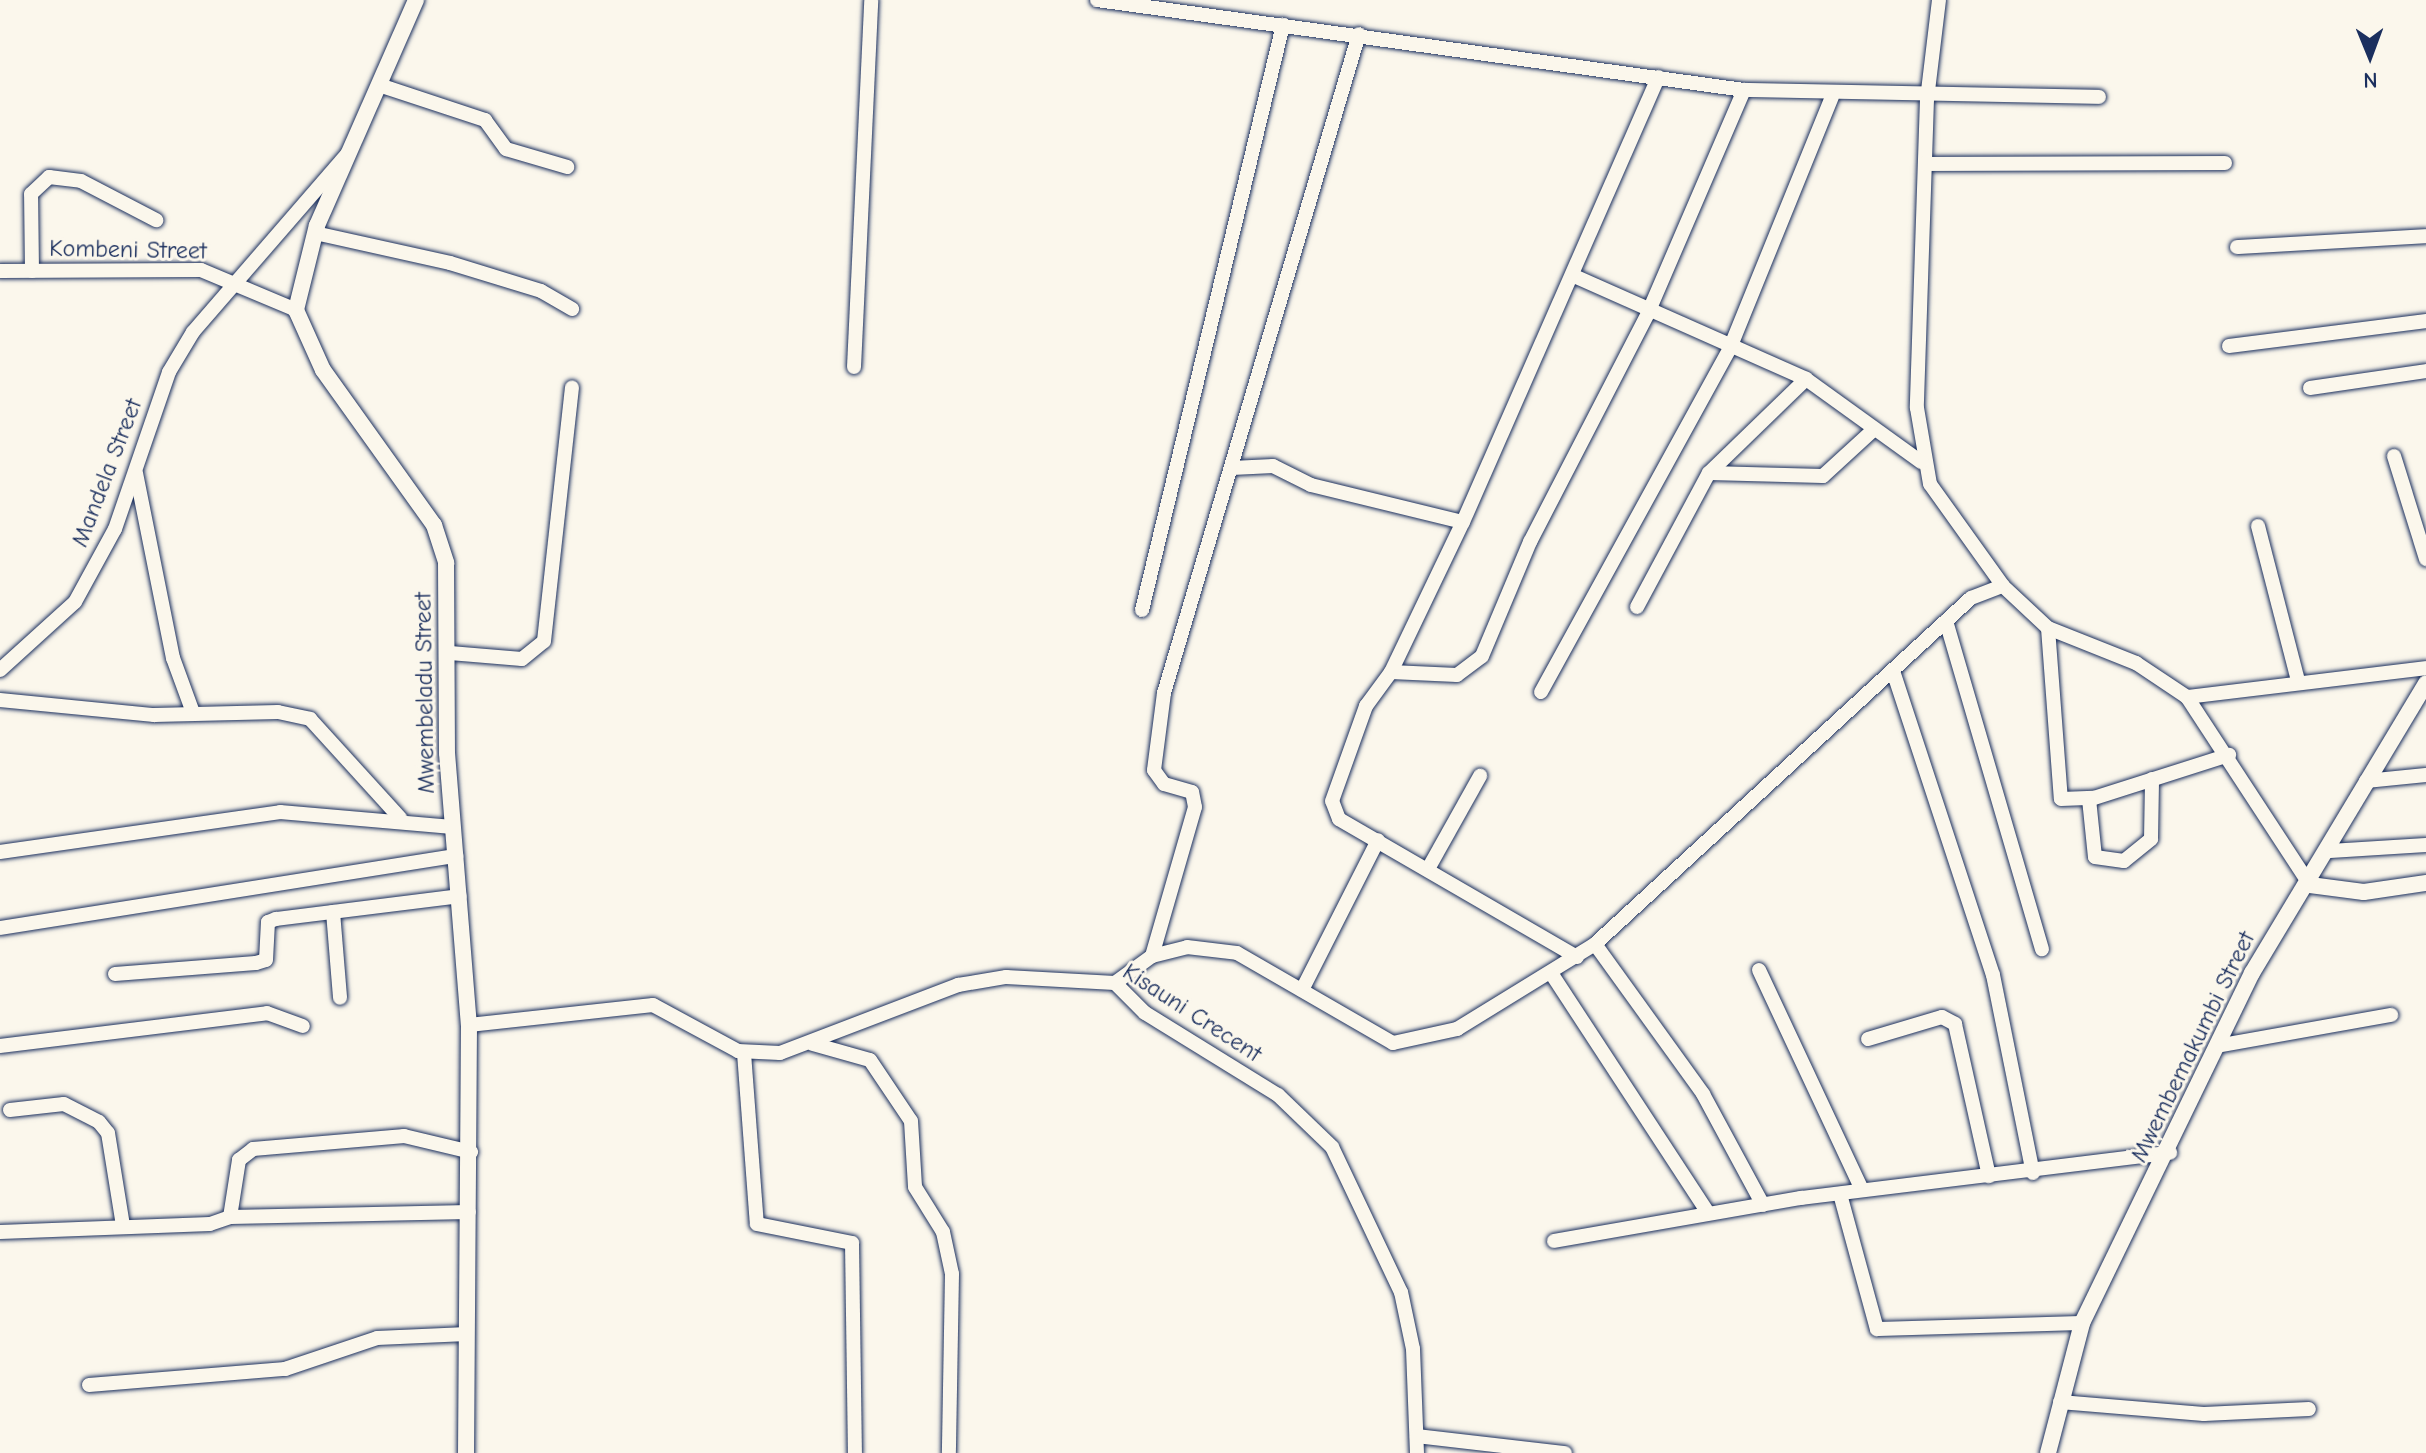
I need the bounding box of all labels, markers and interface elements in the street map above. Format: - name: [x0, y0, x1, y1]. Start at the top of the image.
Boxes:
- north arrow: [2330, 16, 2410, 96]
- text: N: [2363, 67, 2378, 93]
- street label: Kombeni Street: [49, 234, 207, 266]
- street label: Mandela Street: [66, 395, 148, 551]
- street label: Mwembeladu Street: [409, 592, 441, 794]
- street label: Mwembemakumbi Street: [2125, 927, 2261, 1167]
- street label: Kisauni Crecent: [1117, 957, 1267, 1069]

